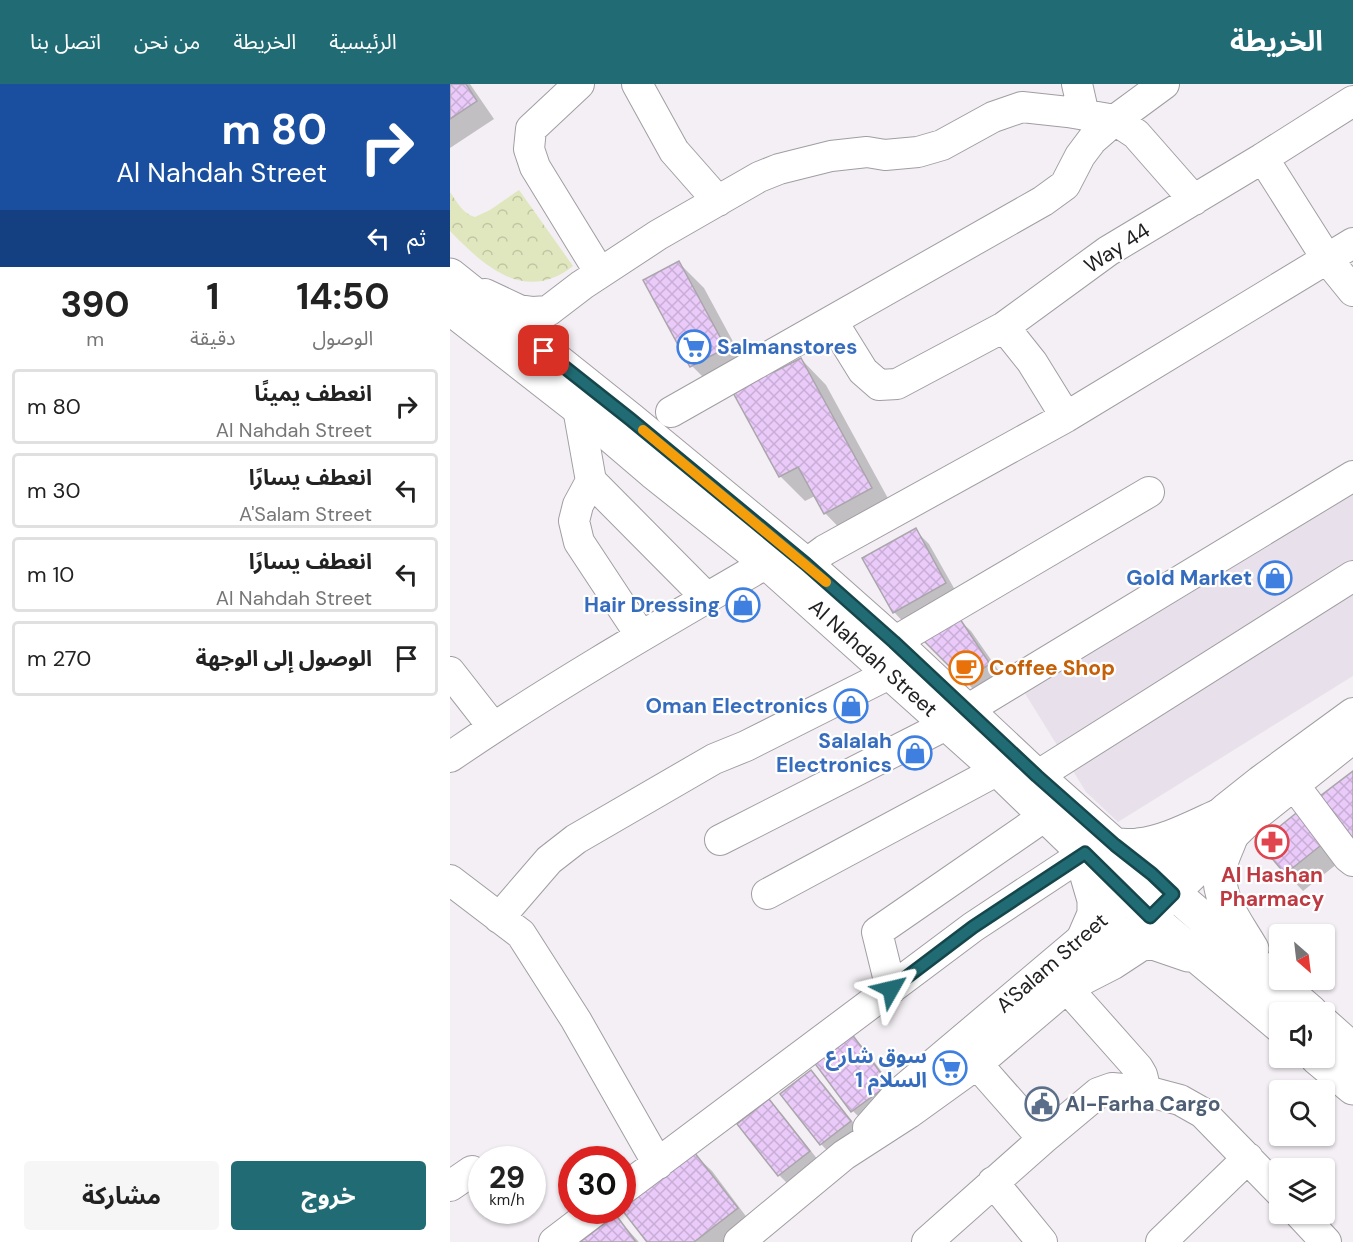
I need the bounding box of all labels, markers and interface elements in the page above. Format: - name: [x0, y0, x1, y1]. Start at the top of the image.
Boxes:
- text: الخريطة: [1230, 23, 1323, 60]
- text: اتصل بنا: [30, 28, 101, 56]
- text: من نحن: [134, 28, 200, 56]
- text: الخريطة: [233, 28, 296, 56]
- text: الرئيسية: [329, 28, 397, 56]
- text: 80 m: [221, 102, 327, 157]
- icon: right: [348, 108, 426, 186]
- text: Al Nahdah Street: [116, 155, 327, 190]
- street label: Way 44: [1079, 216, 1156, 280]
- icon: left: [362, 222, 395, 255]
- text: ثم: [407, 224, 426, 253]
- text: 1: [206, 273, 219, 320]
- text: 14:50: [296, 273, 390, 320]
- text: 390: [61, 281, 130, 328]
- text: دقيقة: [190, 325, 236, 351]
- text: الوصول: [312, 325, 373, 351]
- pin: [518, 325, 569, 376]
- text: m: [86, 326, 104, 352]
- supermarket icon: Salmanstores: [676, 329, 712, 365]
- place label: Salmanstores: [717, 333, 857, 361]
- icon: arrive: [527, 334, 560, 367]
- text: انعطف يمينًا: [254, 379, 372, 408]
- icon: right: [390, 390, 423, 423]
- text: 80 m: [27, 392, 81, 421]
- text: Al Nahdah Street: [216, 417, 372, 443]
- text: انعطف يسارًا: [249, 463, 372, 492]
- icon: left: [390, 474, 423, 507]
- text: 30 m: [27, 476, 81, 505]
- text: A'Salam Street: [239, 501, 372, 527]
- text: انعطف يسارًا: [249, 547, 372, 576]
- icon: left: [390, 558, 423, 591]
- text: 10 m: [27, 560, 74, 589]
- shop icon: Gold Market: [1257, 560, 1293, 596]
- place label: Gold Market: [1126, 564, 1252, 592]
- text: Al Nahdah Street: [216, 585, 372, 611]
- shop icon: Hair Dressing: [725, 587, 761, 623]
- place label: Hair Dressing: [584, 591, 720, 619]
- street label: Al Nahdah Street: [803, 593, 943, 723]
- icon: arrive: [390, 642, 423, 675]
- text: 270 m: [27, 644, 91, 673]
- text: الوصول إلى الوجهة: [196, 644, 372, 673]
- cafe icon: Coffee Shop: [948, 650, 984, 686]
- place label: Coffee Shop: [989, 654, 1115, 682]
- shop icon: Oman Electronics: [833, 688, 869, 724]
- place label: Oman Electronics: [646, 692, 828, 720]
- place label: Salalah Electronics: [776, 727, 892, 779]
- shop icon: Salalah Electronics: [897, 735, 933, 771]
- pharmacy icon: Al Hashan Pharmacy: [1254, 824, 1290, 860]
- place label: Al Hashan Pharmacy: [1220, 861, 1324, 913]
- street label: A'Salam Street: [990, 907, 1114, 1019]
- north arrow: [1269, 924, 1335, 990]
- map controls: [1269, 924, 1335, 1224]
- position arrow: [859, 957, 923, 1021]
- button: sound: [1269, 1002, 1335, 1068]
- place label: سوق شارع السلام 1: [825, 1042, 927, 1096]
- supermarket icon: سوق شارع السلام 1: [932, 1050, 968, 1086]
- button: search: [1269, 1080, 1335, 1146]
- public building icon: Al-Farha Cargo: [1024, 1086, 1060, 1122]
- place label: Al-Farha Cargo: [1065, 1090, 1221, 1118]
- speed limit sign: 30: [558, 1146, 636, 1224]
- text: 29: [489, 1158, 525, 1197]
- button: layers: [1269, 1158, 1335, 1224]
- button: مشاركة: [24, 1161, 219, 1230]
- button: خروج: [231, 1161, 426, 1230]
- text: km/h: [489, 1190, 525, 1210]

